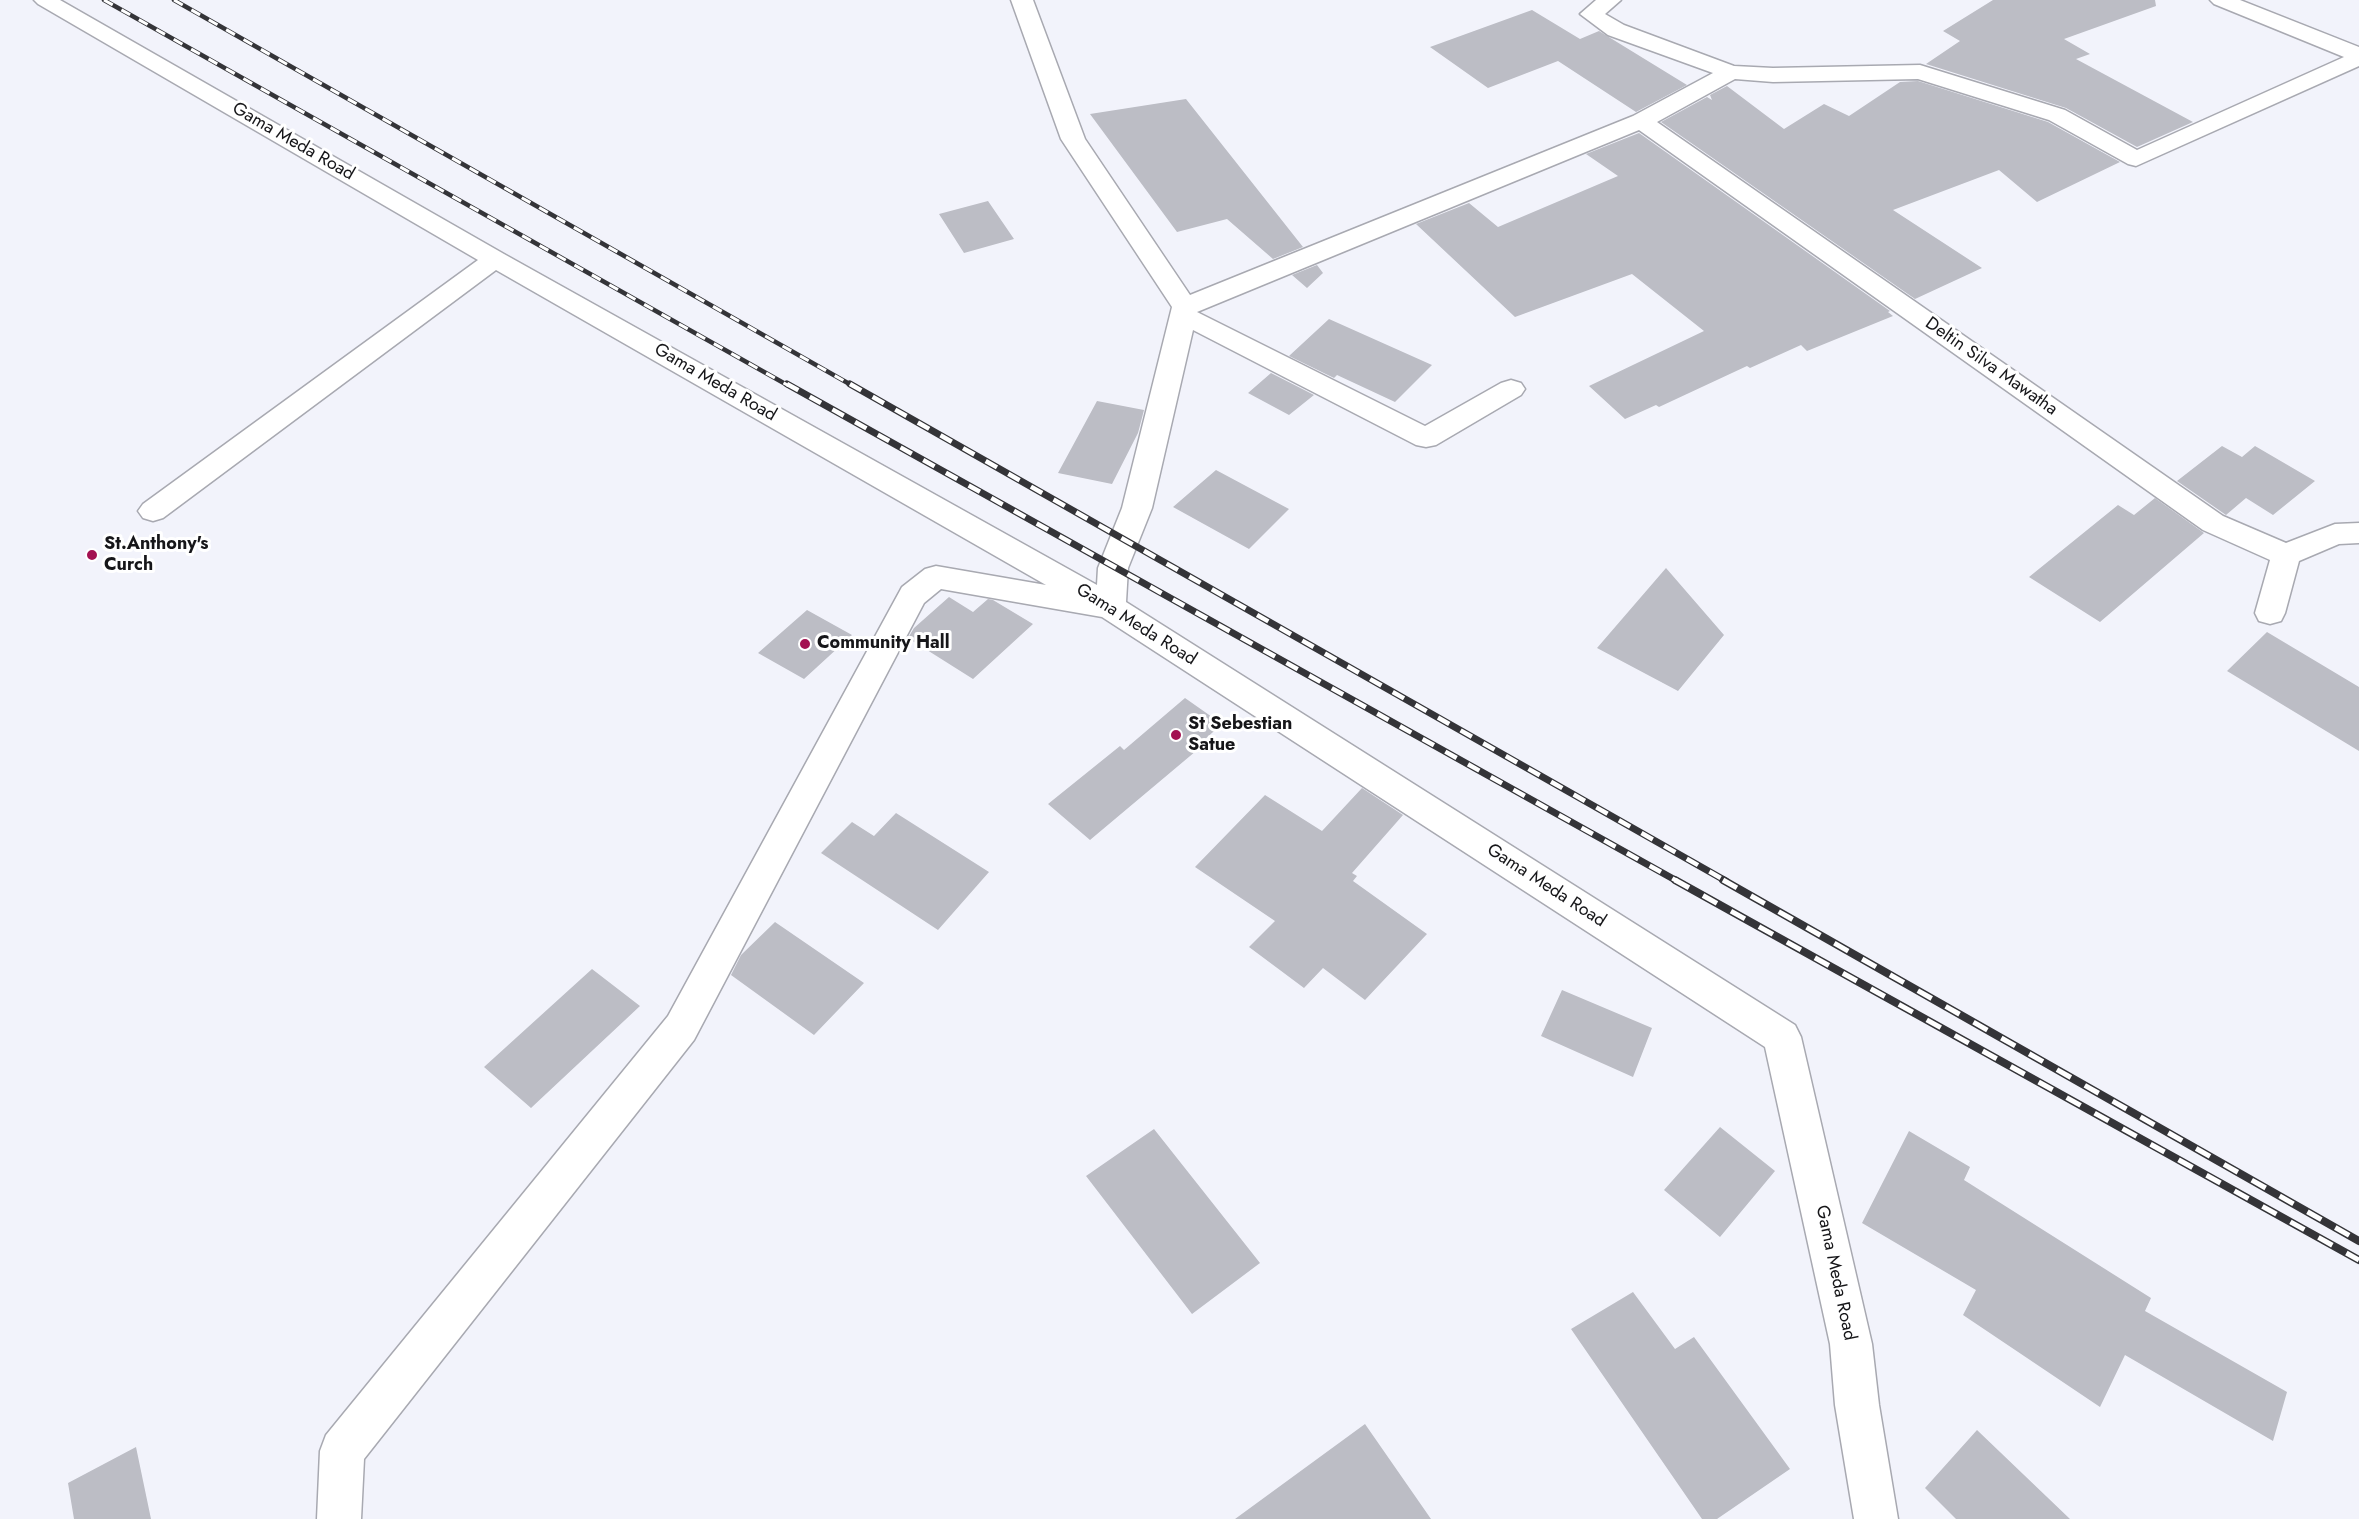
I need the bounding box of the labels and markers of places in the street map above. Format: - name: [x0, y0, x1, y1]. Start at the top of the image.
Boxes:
- place label: St.Anthony's Curch: [104, 534, 209, 576]
- marker: St.Anthony's Curch: [85, 548, 99, 562]
- place label: Community Hall: [817, 633, 949, 655]
- marker: Community Hall: [798, 637, 812, 651]
- place label: St Sebestian Satue: [1188, 714, 1292, 756]
- marker: St Sebestian Satue: [1169, 728, 1183, 742]

